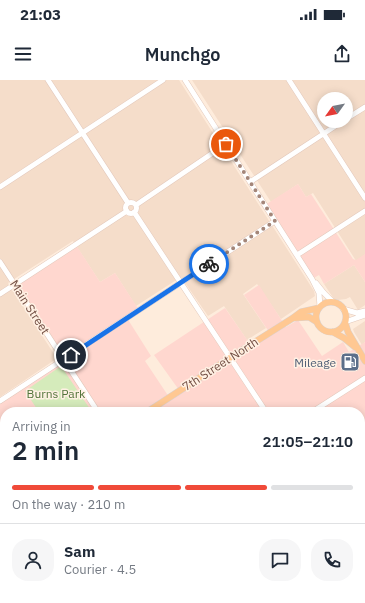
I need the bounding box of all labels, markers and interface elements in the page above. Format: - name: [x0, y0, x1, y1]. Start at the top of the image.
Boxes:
- text: 21:03: [20, 5, 61, 24]
- icon: menu: [12, 43, 34, 65]
- text: Munchgo: [145, 43, 220, 66]
- icon: share: [331, 43, 353, 65]
- north arrow: [317, 92, 353, 128]
- map controls: [317, 92, 353, 128]
- pin: [209, 127, 243, 161]
- icon: bag: [215, 133, 237, 155]
- courier: [189, 244, 229, 284]
- icon: bike: [198, 253, 220, 275]
- street label: Main Street: [7, 277, 53, 337]
- street label: 7th Street North: [179, 334, 261, 394]
- pin: [54, 338, 88, 372]
- icon: home: [60, 344, 82, 366]
- fuel station icon: Mileage: [339, 351, 361, 373]
- place label: Mileage: [294, 355, 336, 370]
- park label: Burns Park: [27, 386, 86, 401]
- text: Arriving in: [12, 418, 71, 435]
- text: 21:05–21:10: [263, 432, 353, 451]
- text: 2 min: [12, 433, 79, 467]
- text: On the way · 210 m: [12, 496, 125, 513]
- button: person: [12, 539, 54, 581]
- button: chat: [259, 539, 301, 581]
- button: phone: [311, 539, 353, 581]
- text: Sam: [64, 542, 95, 561]
- text: Courier · 4.5: [64, 561, 136, 578]

